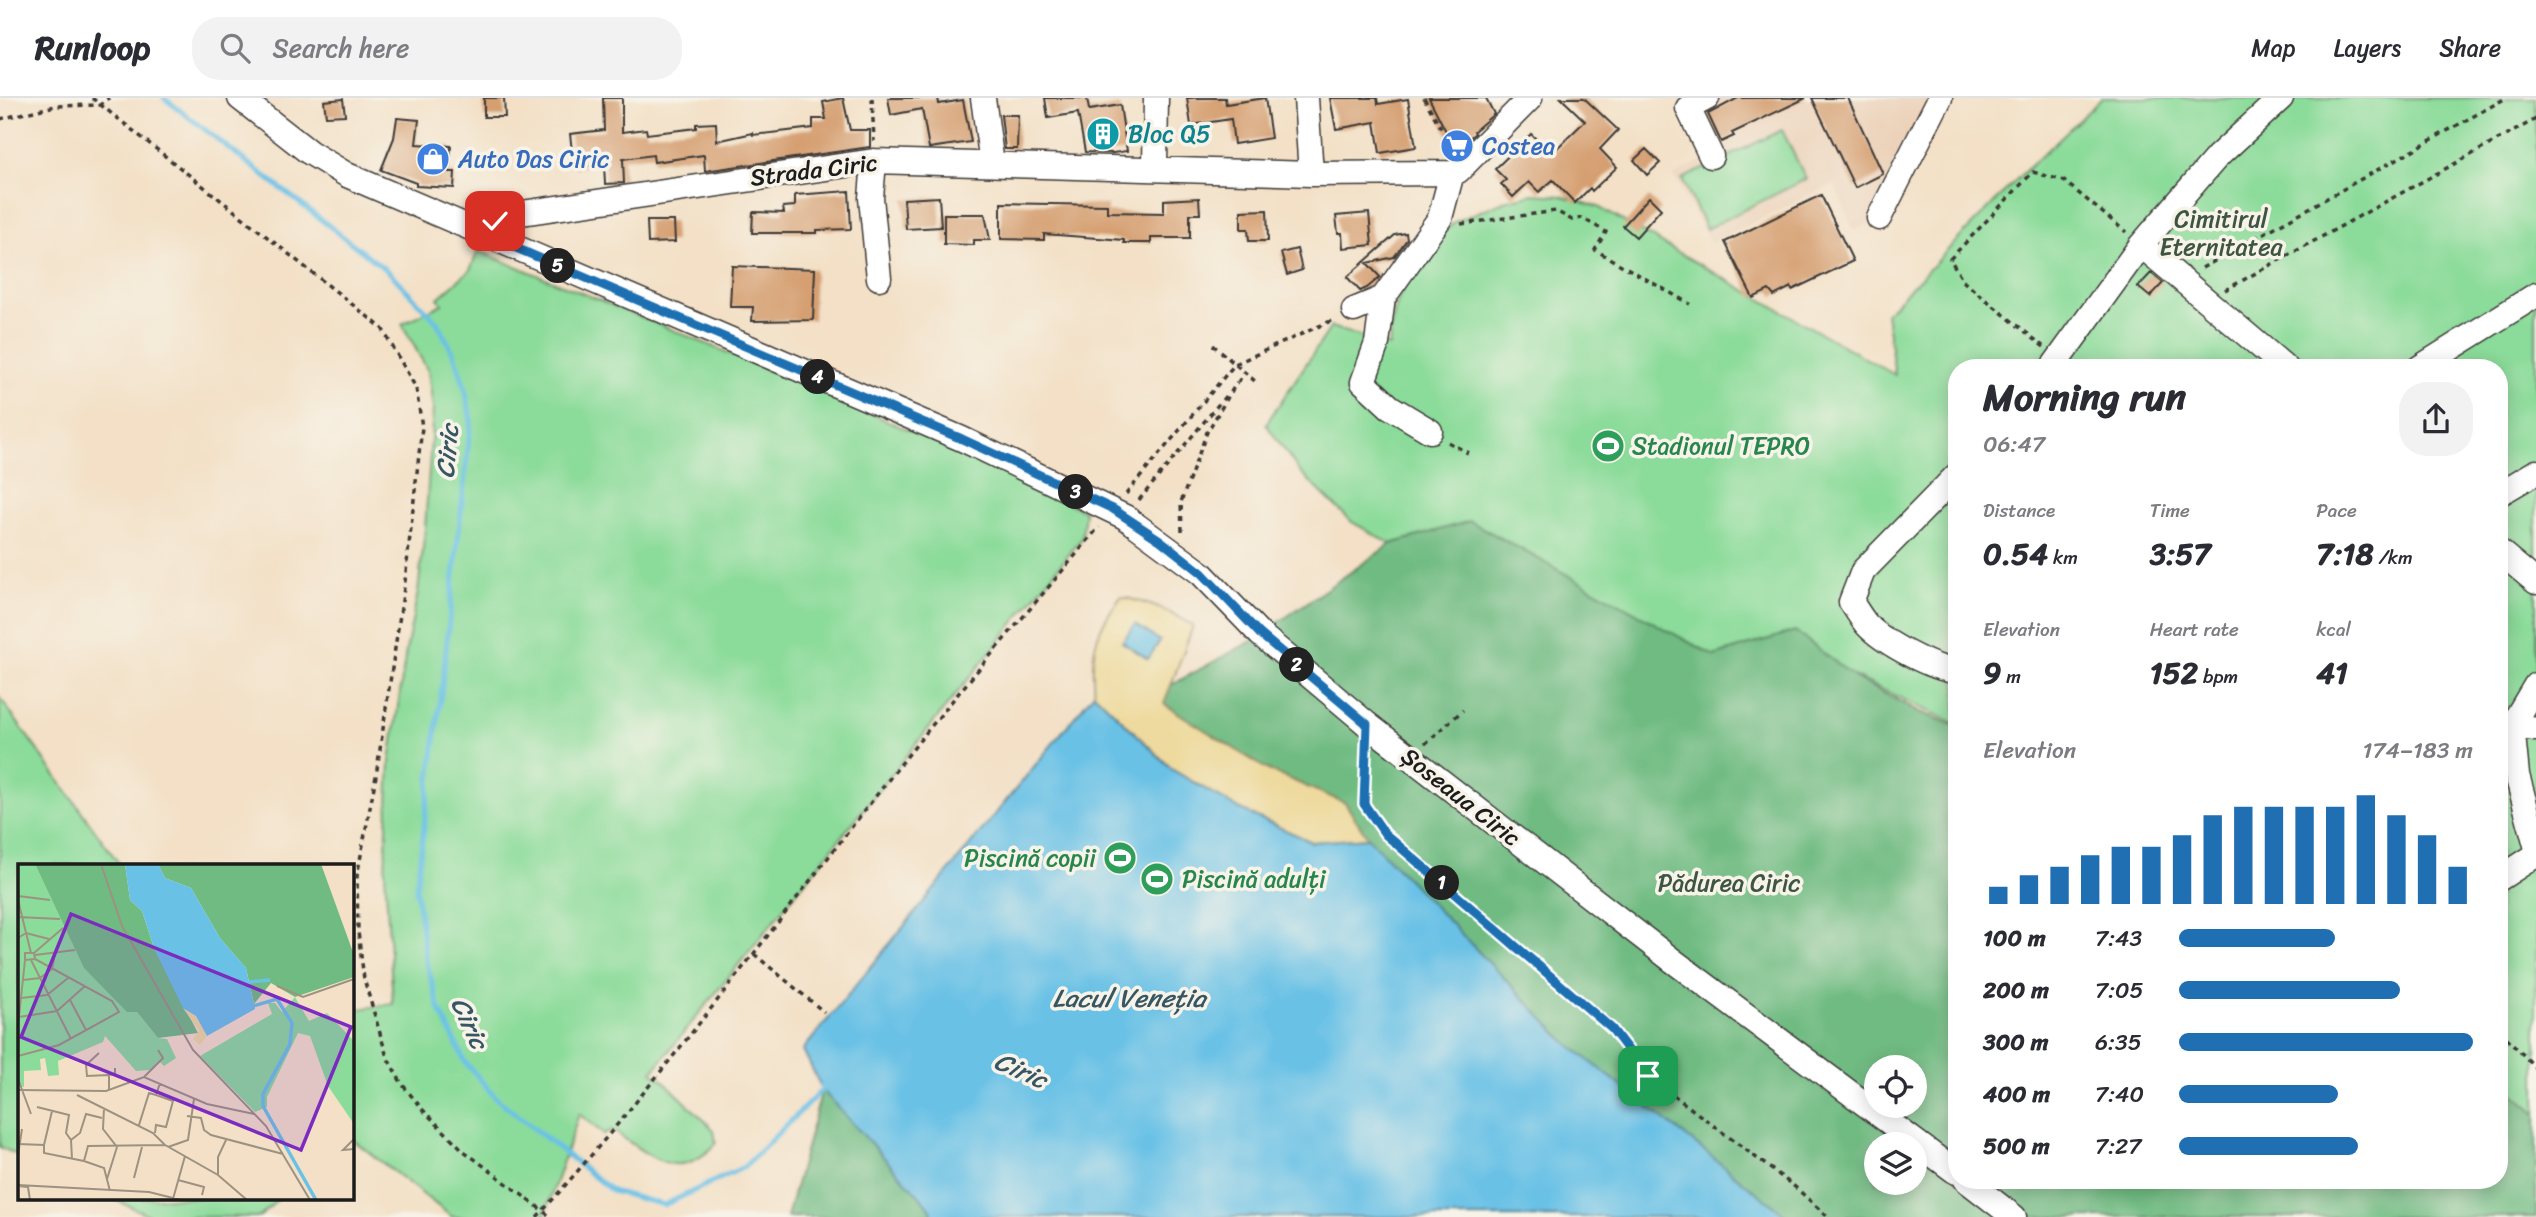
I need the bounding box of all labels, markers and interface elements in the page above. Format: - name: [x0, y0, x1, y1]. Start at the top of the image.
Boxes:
- search box: [192, 17, 682, 80]
- text: Runloop: [35, 19, 150, 77]
- text: Search here: [272, 25, 409, 71]
- text: Map: [2251, 27, 2296, 69]
- text: Layers: [2334, 27, 2401, 69]
- text: Share: [2439, 27, 2501, 69]
- icon: search: [216, 29, 254, 67]
- place label: Bloc Q5: [1128, 113, 1211, 155]
- building icon: Bloc Q5: [1084, 115, 1122, 153]
- place label: Costea: [1482, 125, 1555, 167]
- supermarket icon: Costea: [1438, 127, 1476, 165]
- place label: Auto Das Ciric: [457, 138, 609, 180]
- shop icon: Auto Das Ciric: [414, 140, 452, 178]
- street label: Strada Ciric: [748, 141, 880, 199]
- pin: [465, 191, 525, 251]
- park label: Cimitirul Eternitatea: [2159, 198, 2283, 268]
- icon: check: [476, 202, 514, 240]
- pin: 5: [540, 248, 576, 284]
- text: 5: [552, 249, 563, 282]
- pin: 4: [800, 360, 836, 394]
- text: 4: [812, 360, 823, 393]
- text: Morning run: [1983, 364, 2186, 431]
- button: share: [2399, 382, 2473, 456]
- water label: Ciric: [422, 420, 472, 480]
- text: 06:47: [1983, 424, 2045, 465]
- place label: Stadionul TEPRO: [1632, 425, 1810, 467]
- sports icon: Stadionul TEPRO: [1589, 427, 1627, 465]
- pin: 3: [1058, 474, 1094, 510]
- text: 3: [1070, 475, 1081, 508]
- text: Distance: [1983, 494, 2055, 527]
- text: Time: [2150, 494, 2190, 527]
- text: Pace: [2316, 494, 2357, 527]
- text: 0.54: [1983, 527, 2048, 581]
- text: 3:57: [2150, 527, 2211, 581]
- text: 7:18: [2316, 527, 2373, 581]
- text: km: [2048, 541, 2078, 574]
- text: /km: [2373, 541, 2413, 574]
- text: Elevation: [1983, 613, 2060, 646]
- text: Heart rate: [2150, 613, 2239, 646]
- text: kcal: [2316, 613, 2351, 646]
- text: 9: [1983, 646, 2001, 700]
- text: 152: [2150, 646, 2198, 700]
- text: 41: [2316, 646, 2348, 700]
- pin: 2: [1280, 648, 1314, 682]
- text: 2: [1291, 648, 1302, 681]
- text: m: [2001, 660, 2021, 693]
- text: bpm: [2198, 660, 2238, 693]
- text: Elevation: [1983, 730, 2076, 771]
- text: 174–183 m: [2363, 730, 2473, 771]
- street label: Șoseaua Ciric: [1391, 736, 1531, 858]
- place label: Piscină copii: [964, 837, 1097, 879]
- sports icon: Piscină copii: [1101, 839, 1139, 877]
- place label: Piscină adulți: [1182, 858, 1327, 900]
- sports icon: Piscină adulți: [1138, 860, 1176, 898]
- park label: Pădurea Ciric: [1658, 862, 1800, 904]
- inset map: [18, 864, 354, 1200]
- pin: 1: [1424, 866, 1460, 900]
- text: 1: [1437, 866, 1446, 899]
- text: 100 m: [1983, 918, 2046, 959]
- text: 7:43: [2095, 918, 2142, 959]
- text: 200 m: [1983, 970, 2049, 1011]
- text: 7:05: [2095, 970, 2144, 1011]
- water label: Lacul Veneția: [1052, 975, 1209, 1021]
- water label: Ciric: [438, 989, 503, 1059]
- text: 300 m: [1983, 1022, 2048, 1063]
- text: 6:35: [2095, 1022, 2142, 1063]
- water label: Ciric: [987, 1038, 1057, 1103]
- pin: [1618, 1046, 1678, 1106]
- map controls: [1864, 1055, 1927, 1195]
- button: locate: [1864, 1055, 1927, 1118]
- icon: arrive: [1629, 1057, 1667, 1095]
- text: 400 m: [1983, 1074, 2050, 1115]
- text: 7:40: [2095, 1074, 2144, 1115]
- text: 500 m: [1983, 1126, 2050, 1167]
- text: 7:27: [2095, 1126, 2141, 1167]
- button: layers: [1864, 1132, 1927, 1195]

